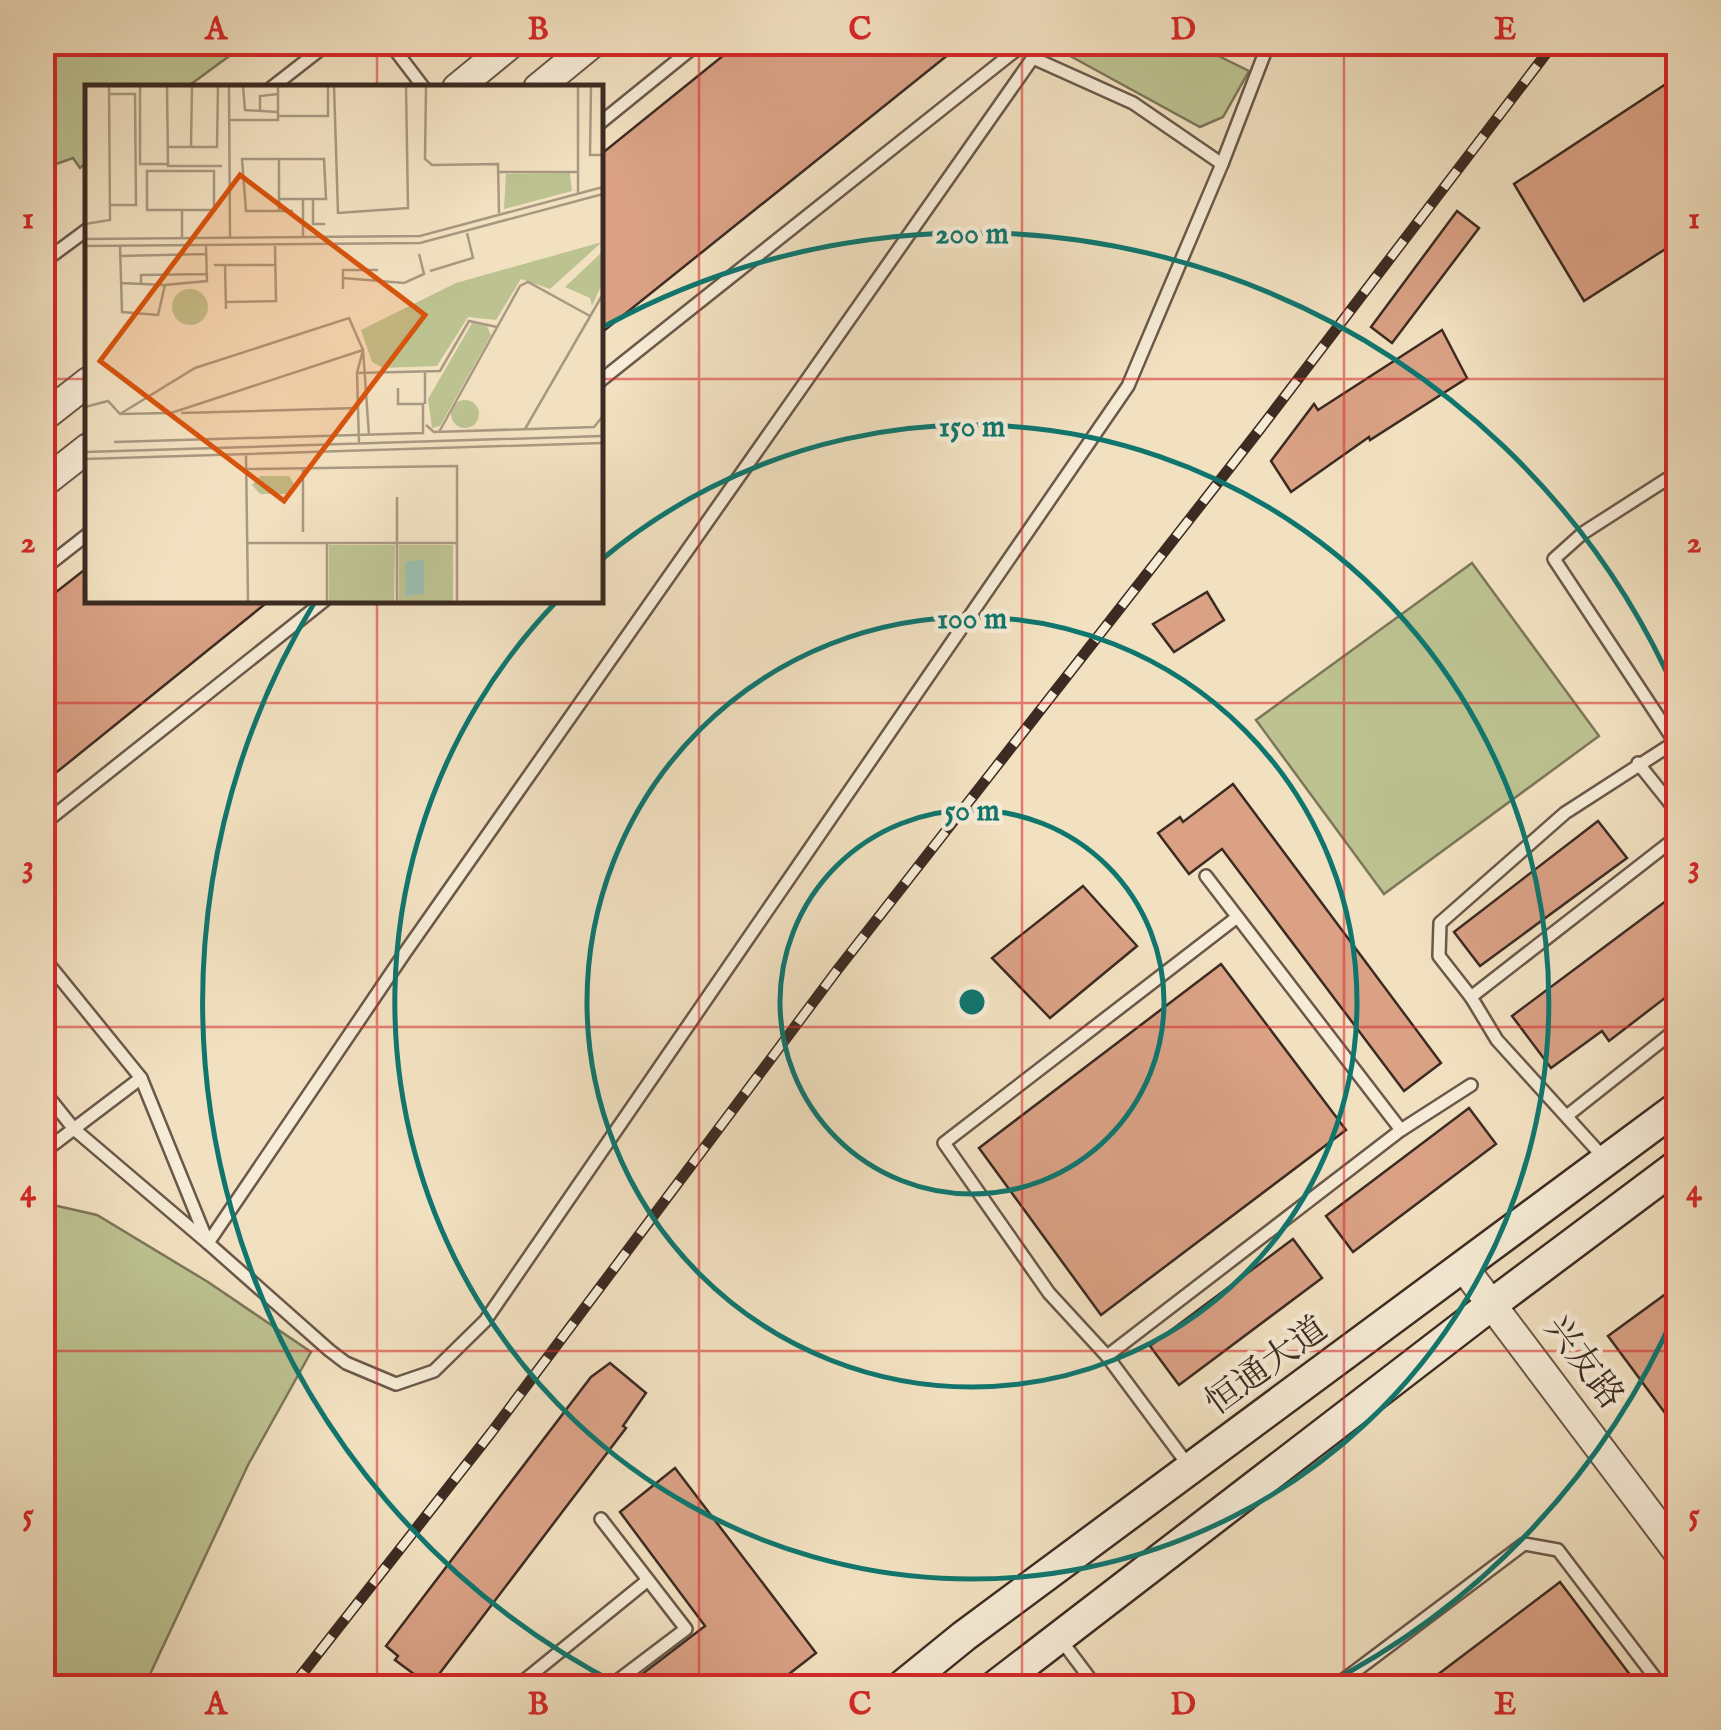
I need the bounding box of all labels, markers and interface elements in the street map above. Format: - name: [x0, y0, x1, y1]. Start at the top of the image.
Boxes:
- text: A: [203, 10, 228, 51]
- text: B: [527, 10, 549, 51]
- text: C: [849, 10, 872, 51]
- text: D: [1170, 10, 1196, 51]
- text: E: [1494, 10, 1516, 51]
- inset map: [85, 85, 602, 602]
- text: 1: [22, 199, 34, 240]
- text: 1: [1688, 199, 1700, 240]
- text: 200 m: [935, 216, 1009, 254]
- text: 150 m: [939, 409, 1005, 447]
- text: 2: [20, 523, 36, 564]
- text: 2: [1686, 523, 1702, 564]
- text: 100 m: [937, 601, 1007, 639]
- text: 50 m: [944, 793, 1000, 831]
- text: 3: [22, 847, 34, 888]
- text: 3: [1688, 847, 1700, 888]
- centre of rings: [954, 984, 990, 1020]
- text: 4: [20, 1171, 36, 1212]
- text: 4: [1686, 1171, 1702, 1212]
- street label: 恒通大道: [1197, 1308, 1337, 1426]
- street label: 兴友路: [1533, 1308, 1633, 1418]
- text: 5: [22, 1495, 34, 1536]
- text: 5: [1688, 1495, 1700, 1536]
- text: A: [203, 1685, 228, 1726]
- text: B: [527, 1685, 549, 1726]
- text: C: [849, 1685, 872, 1726]
- text: D: [1170, 1685, 1196, 1726]
- text: E: [1494, 1685, 1516, 1726]

